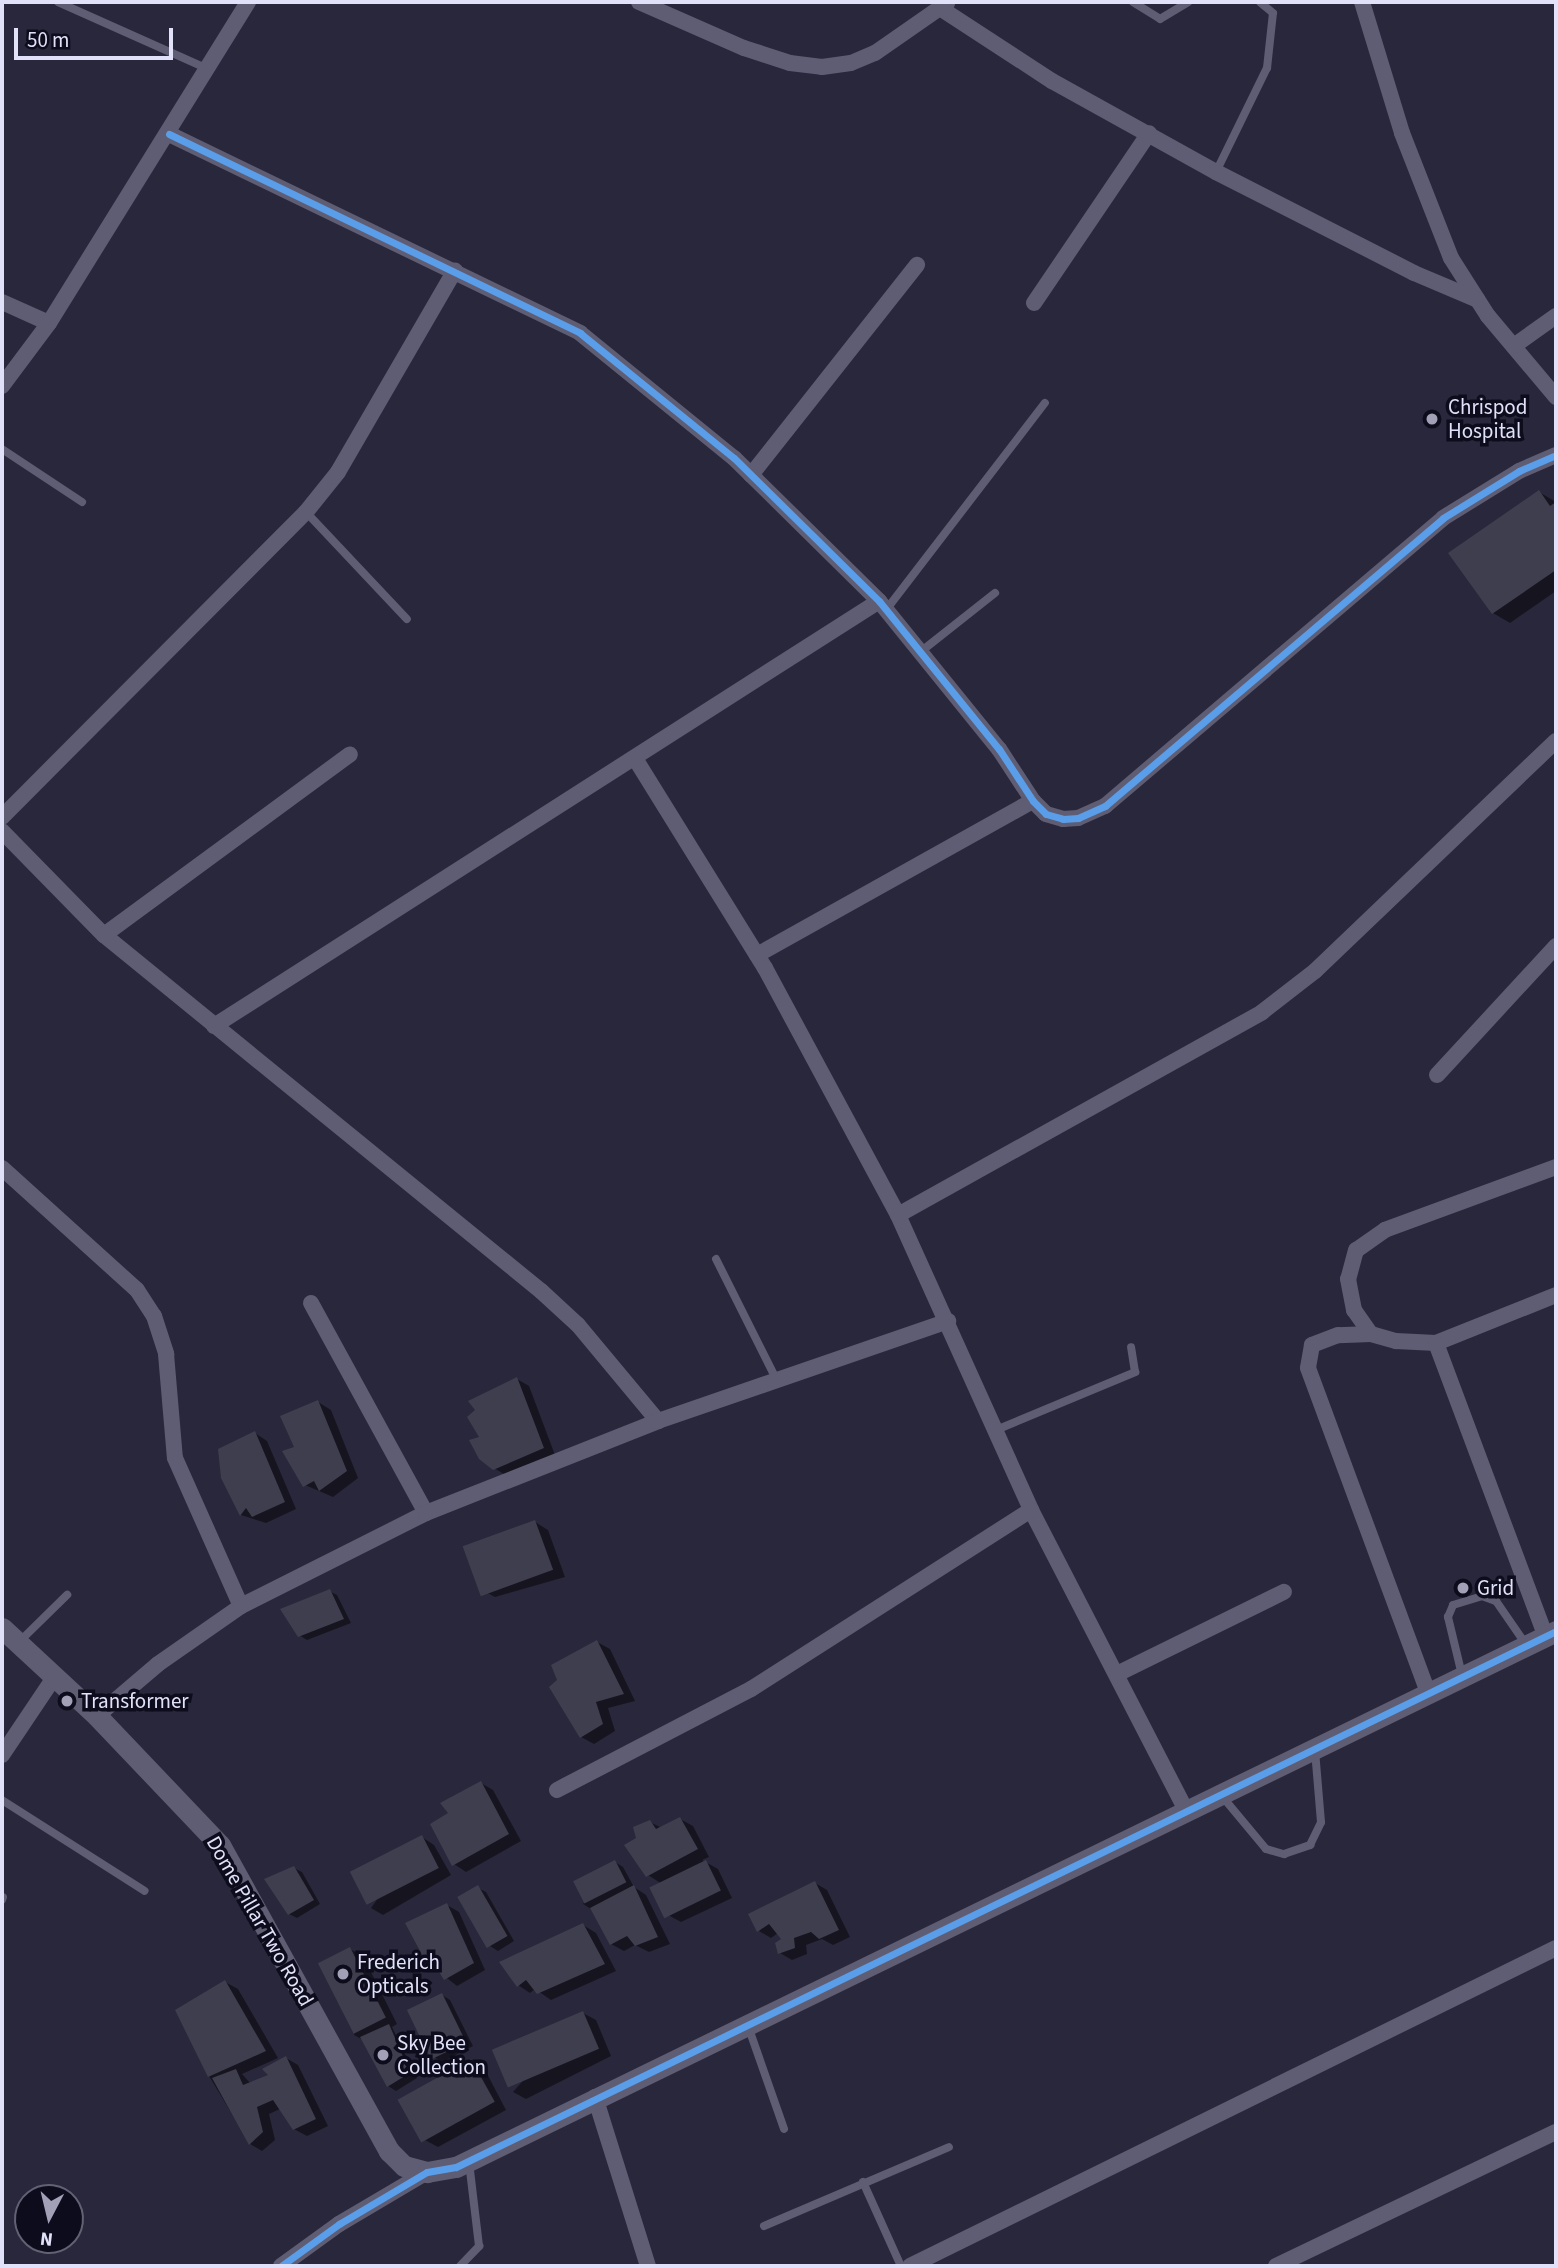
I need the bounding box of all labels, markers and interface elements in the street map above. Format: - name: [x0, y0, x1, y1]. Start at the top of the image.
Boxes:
- scale bar: [18, 14, 177, 58]
- text: 50 m: [27, 25, 69, 55]
- place label: Chrispod Hospital: [1448, 394, 1527, 444]
- marker: Chrispod Hospital: [1422, 409, 1442, 429]
- place label: Grid: [1477, 1575, 1514, 1601]
- marker: Grid: [1455, 1580, 1471, 1596]
- place label: Transformer: [81, 1688, 189, 1714]
- marker: Transformer: [59, 1693, 75, 1709]
- street label: Dome Pillar Two Road: [201, 1831, 319, 2011]
- place label: Frederich Opticals: [357, 1949, 440, 1999]
- marker: Frederich Opticals: [335, 1966, 351, 1982]
- place label: Sky Bee Collection: [397, 2030, 486, 2080]
- marker: Sky Bee Collection: [375, 2047, 391, 2063]
- north arrow: [14, 2184, 84, 2254]
- text: N: [39, 2224, 55, 2253]

